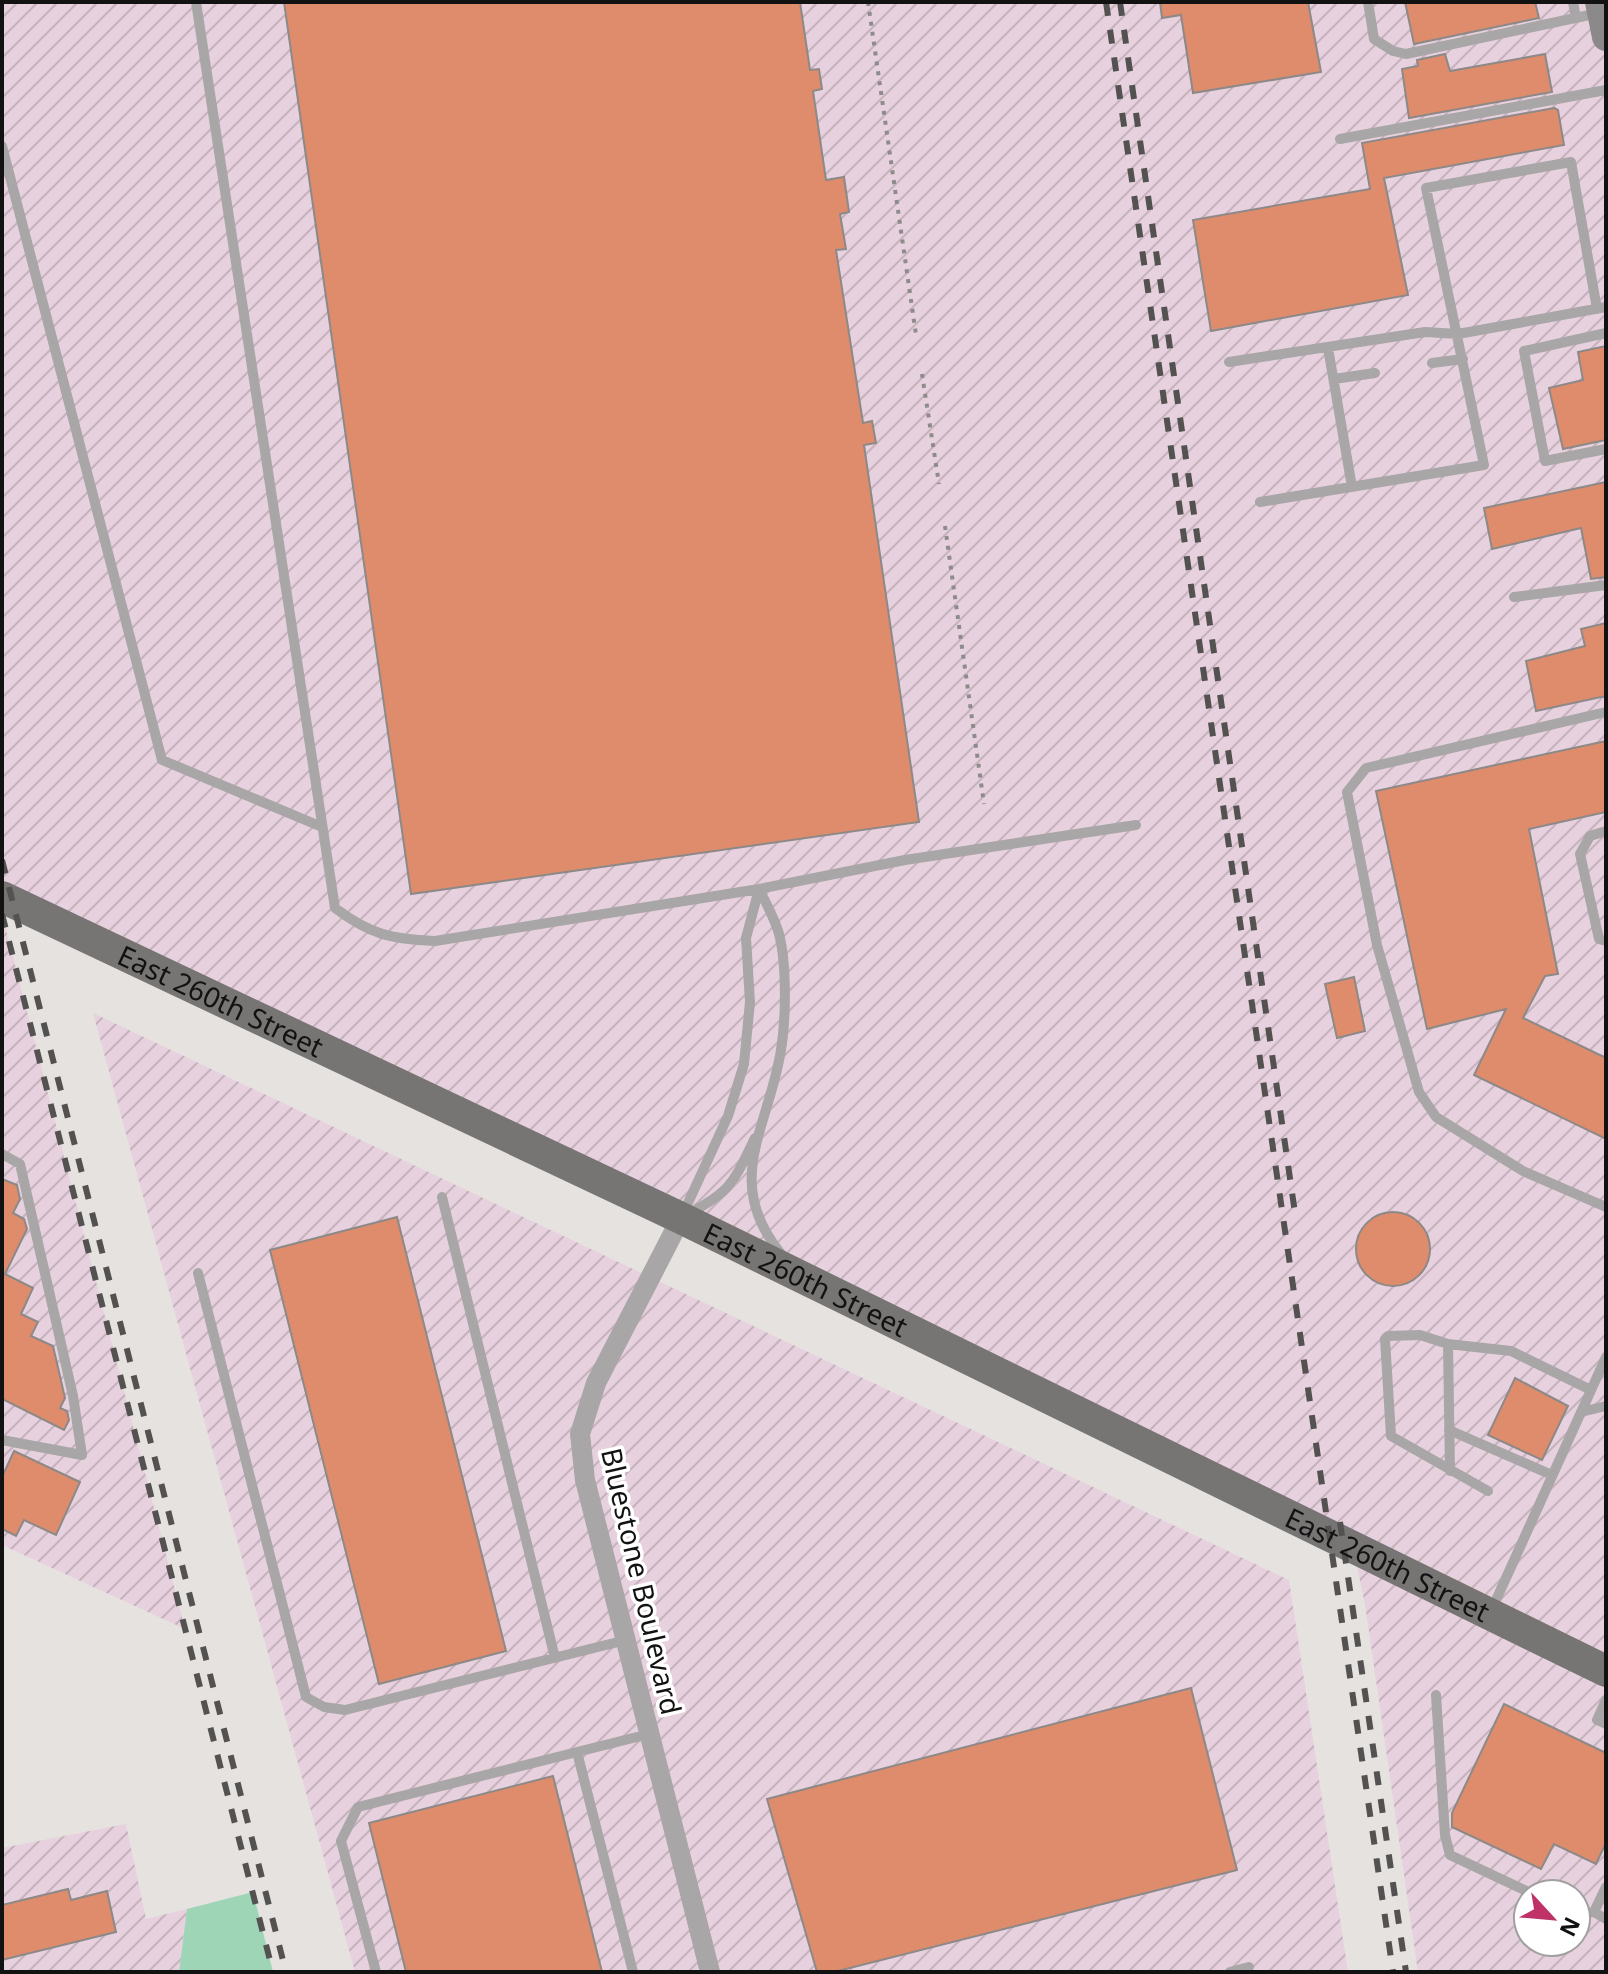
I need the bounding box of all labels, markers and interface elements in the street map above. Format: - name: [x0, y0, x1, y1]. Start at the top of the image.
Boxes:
- street label: East 260th Street: [112, 936, 330, 1065]
- street label: East 260th Street: [697, 1213, 914, 1345]
- street label: Bluestone Boulevard: [593, 1444, 691, 1718]
- street label: East 260th Street: [1279, 1498, 1496, 1630]
- north arrow: [1512, 1878, 1592, 1958]
- text: N: [1553, 1913, 1588, 1942]

